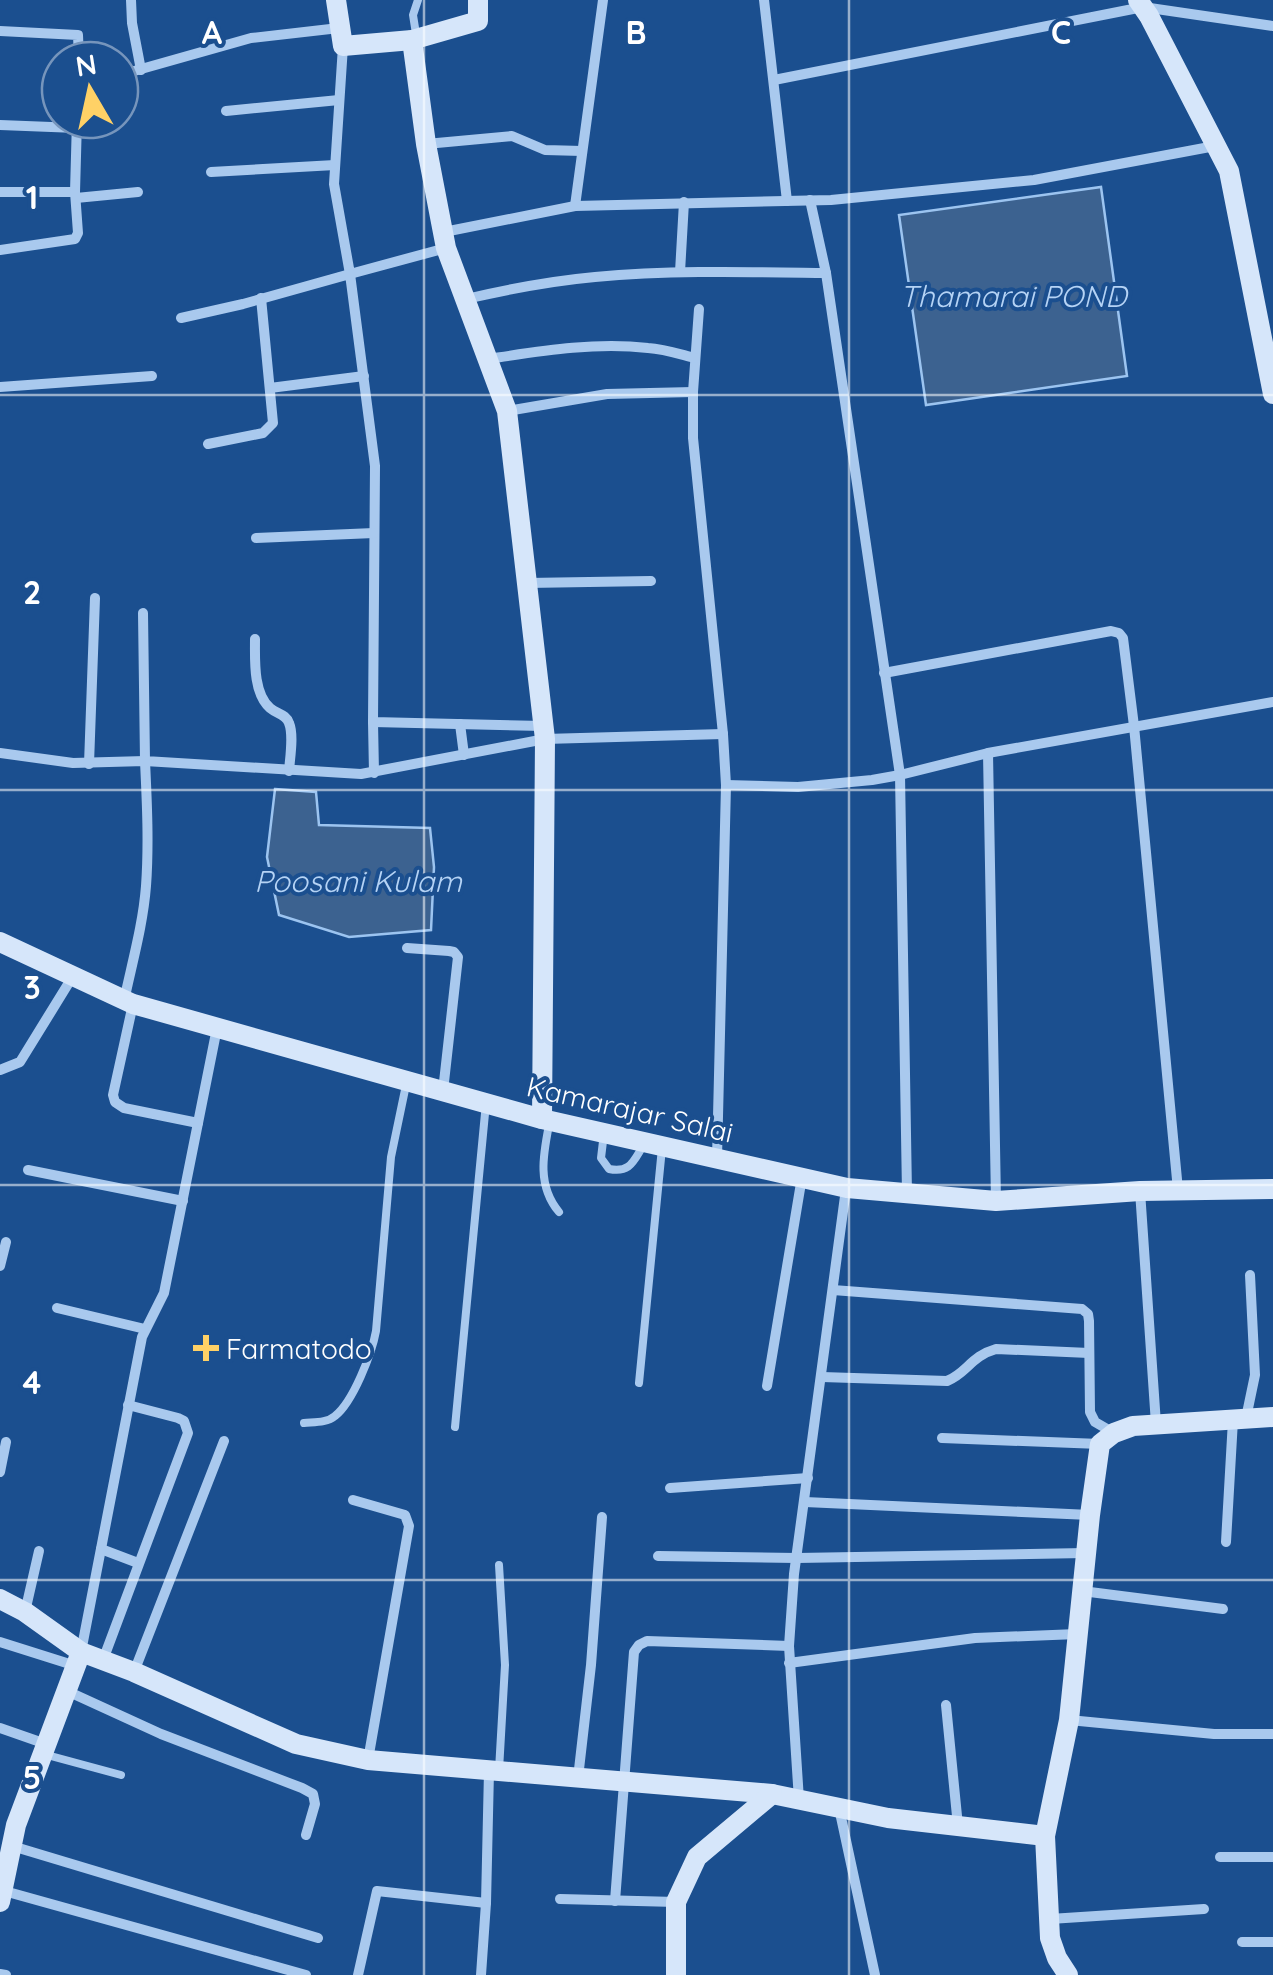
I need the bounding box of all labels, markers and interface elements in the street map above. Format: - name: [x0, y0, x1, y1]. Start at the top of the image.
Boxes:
- text: A: [202, 12, 223, 52]
- text: B: [626, 12, 646, 52]
- text: C: [1051, 12, 1071, 52]
- north arrow: [40, 40, 140, 140]
- text: N: [73, 46, 99, 84]
- text: 1: [26, 177, 38, 217]
- water label: Thamarai POND: [899, 277, 1129, 315]
- text: 2: [23, 572, 41, 612]
- water label: Poosani Kulam: [254, 862, 462, 900]
- text: 3: [23, 967, 41, 1007]
- street label: Kamarajar Salai: [523, 1068, 737, 1150]
- place label: Farmatodo: [226, 1331, 372, 1366]
- marker: Farmatodo: [195, 1337, 217, 1359]
- text: 4: [23, 1362, 42, 1402]
- text: 5: [23, 1757, 41, 1797]

